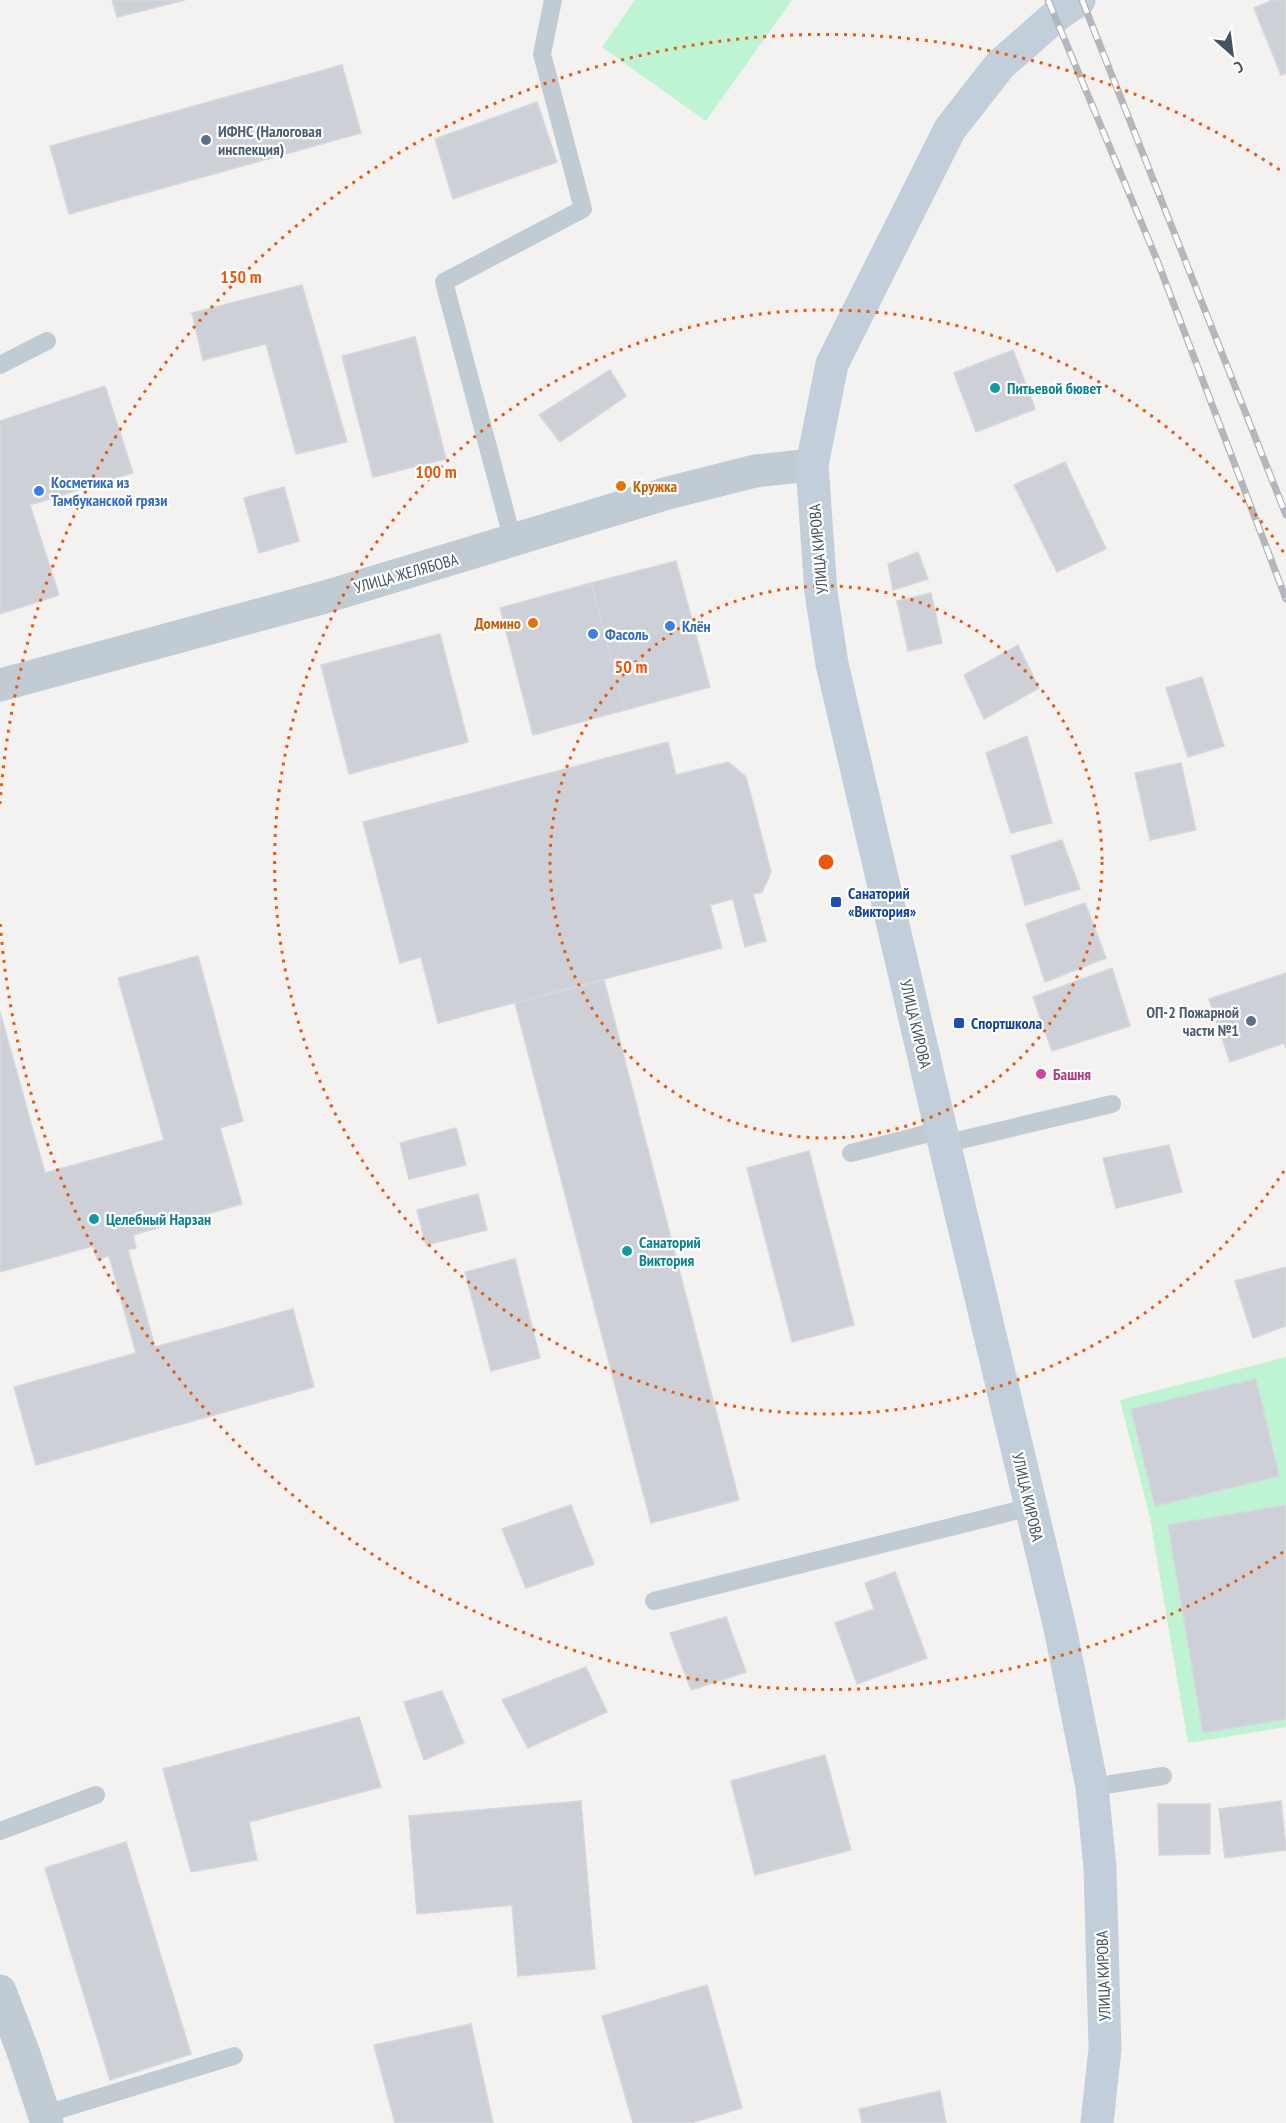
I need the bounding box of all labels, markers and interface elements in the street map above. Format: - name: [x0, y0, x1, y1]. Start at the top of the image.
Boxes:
- north arrow: [1202, 24, 1262, 84]
- text: С: [1231, 57, 1247, 78]
- place label: ИФНС (Налоговая инспекция): [218, 121, 322, 159]
- marker: ИФНС (Налоговая инспекция): [199, 133, 213, 147]
- text: 150 m: [220, 265, 262, 288]
- place label: Питьевой бювет: [1007, 378, 1102, 398]
- marker: Питьевой бювет: [988, 381, 1002, 395]
- text: 100 m: [415, 460, 457, 483]
- place label: Косметика из Тамбуканской грязи: [51, 472, 167, 510]
- place label: Кружка: [633, 476, 678, 496]
- marker: Кружка: [614, 479, 628, 493]
- marker: Косметика из Тамбуканской грязи: [32, 484, 46, 498]
- street label: УЛИЦА КИРОВА: [804, 503, 832, 595]
- street label: УЛИЦА ЖЕЛЯБОВА: [352, 549, 460, 597]
- place label: Домино: [475, 613, 521, 633]
- marker: Домино: [526, 616, 540, 630]
- place label: Клён: [682, 616, 711, 636]
- marker: Клён: [663, 619, 677, 633]
- place label: Фасоль: [605, 624, 649, 644]
- marker: Фасоль: [586, 627, 600, 641]
- text: 50 m: [615, 655, 647, 678]
- centre of rings: [816, 852, 836, 872]
- place label: Санаторий «Виктория»: [848, 883, 917, 921]
- marker: Санаторий «Виктория»: [829, 895, 843, 909]
- street label: УЛИЦА КИРОВА: [896, 978, 936, 1071]
- place label: ОП-2 Пожарной части №1: [1146, 1002, 1239, 1040]
- place label: Спортшкола: [971, 1013, 1043, 1033]
- marker: ОП-2 Пожарной части №1: [1244, 1014, 1258, 1028]
- marker: Спортшкола: [952, 1016, 966, 1030]
- place label: Башня: [1053, 1064, 1091, 1084]
- marker: Башня: [1034, 1067, 1048, 1081]
- place label: Целебный Нарзан: [106, 1209, 211, 1229]
- marker: Целебный Нарзан: [87, 1212, 101, 1226]
- place label: Санаторий Виктория: [639, 1232, 701, 1270]
- marker: Санаторий Виктория: [620, 1244, 634, 1258]
- street label: УЛИЦА КИРОВА: [1008, 1451, 1048, 1544]
- street label: УЛИЦА КИРОВА: [1091, 1930, 1115, 2022]

